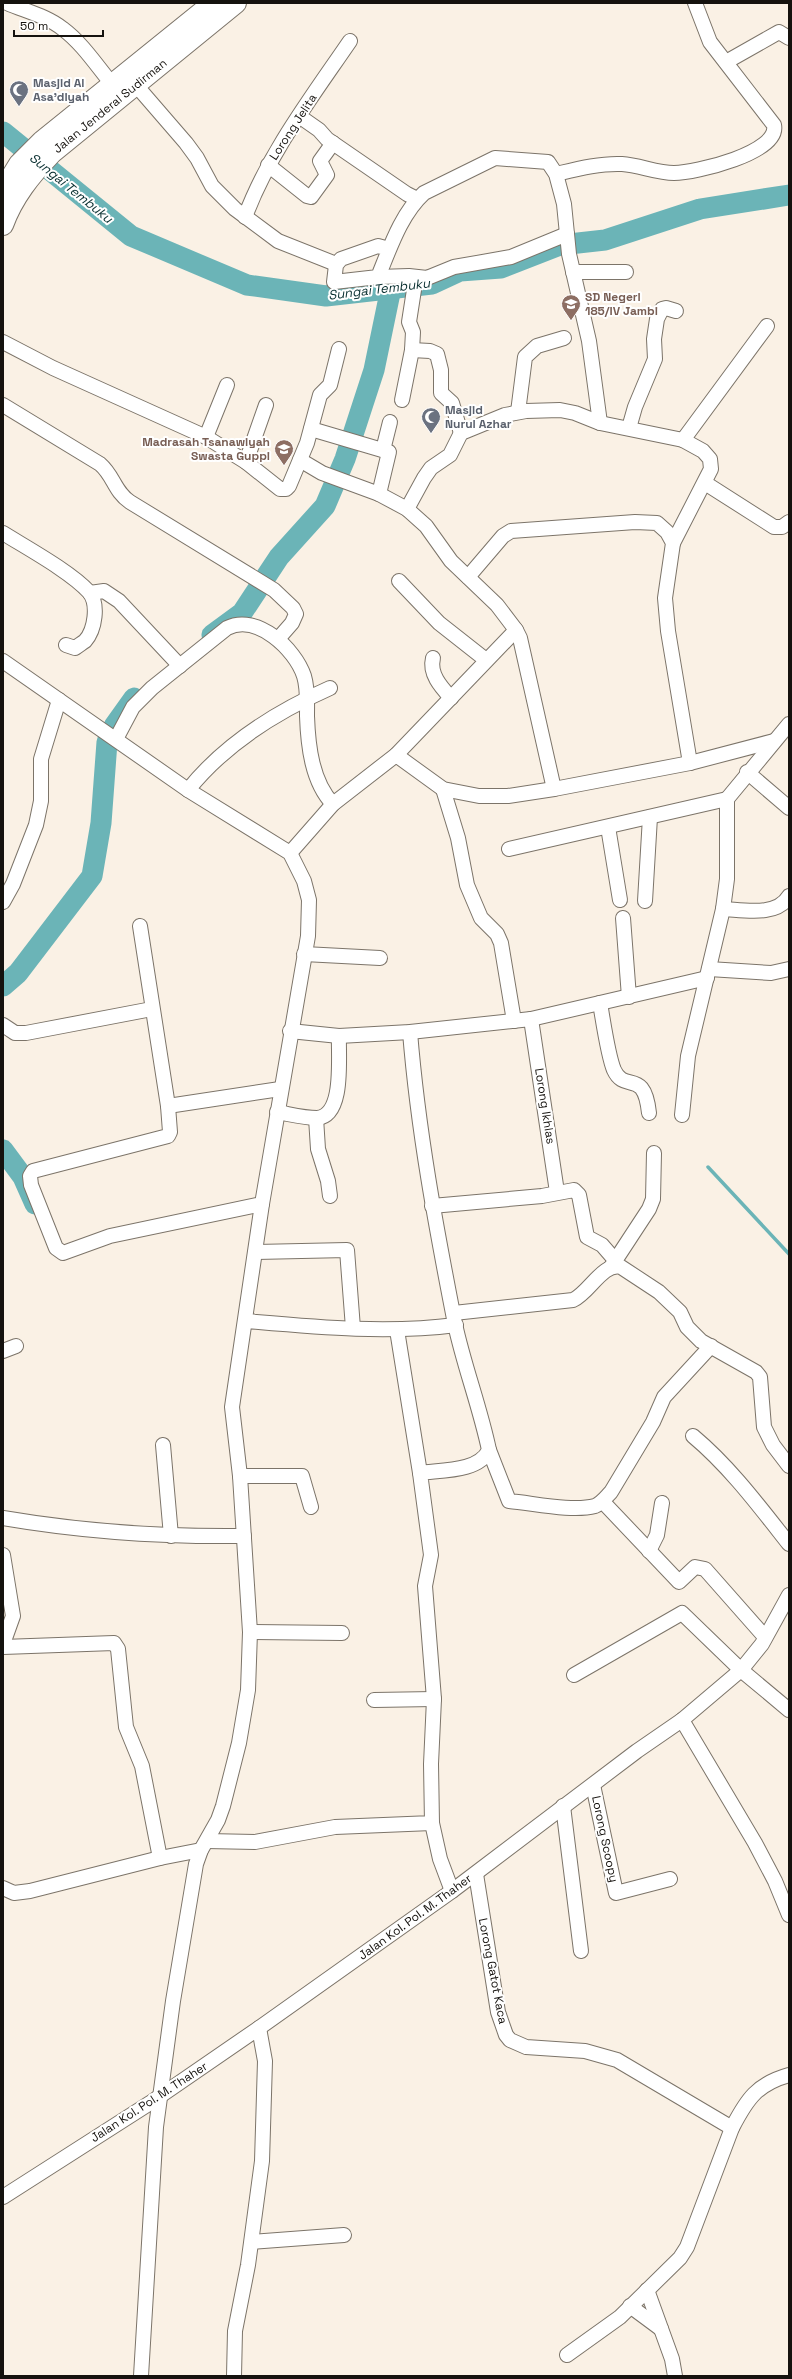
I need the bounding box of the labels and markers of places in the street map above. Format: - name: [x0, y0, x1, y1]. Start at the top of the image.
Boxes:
- place label: Masjid Al Asa'diyah: [33, 75, 89, 105]
- mosque icon: Masjid Al Asa'diyah: [8, 79, 30, 107]
- place label: SD Negeri 185/IV Jambi: [585, 289, 658, 319]
- school or university icon: SD Negeri 185/IV Jambi: [560, 293, 582, 321]
- place label: Masjid Nurul Azhar: [445, 402, 512, 432]
- mosque icon: Masjid Nurul Azhar: [420, 406, 442, 434]
- place label: Madrasah Tsanawiyah Swasta Guppi: [142, 434, 270, 464]
- school or university icon: Madrasah Tsanawiyah Swasta Guppi: [273, 438, 295, 466]

